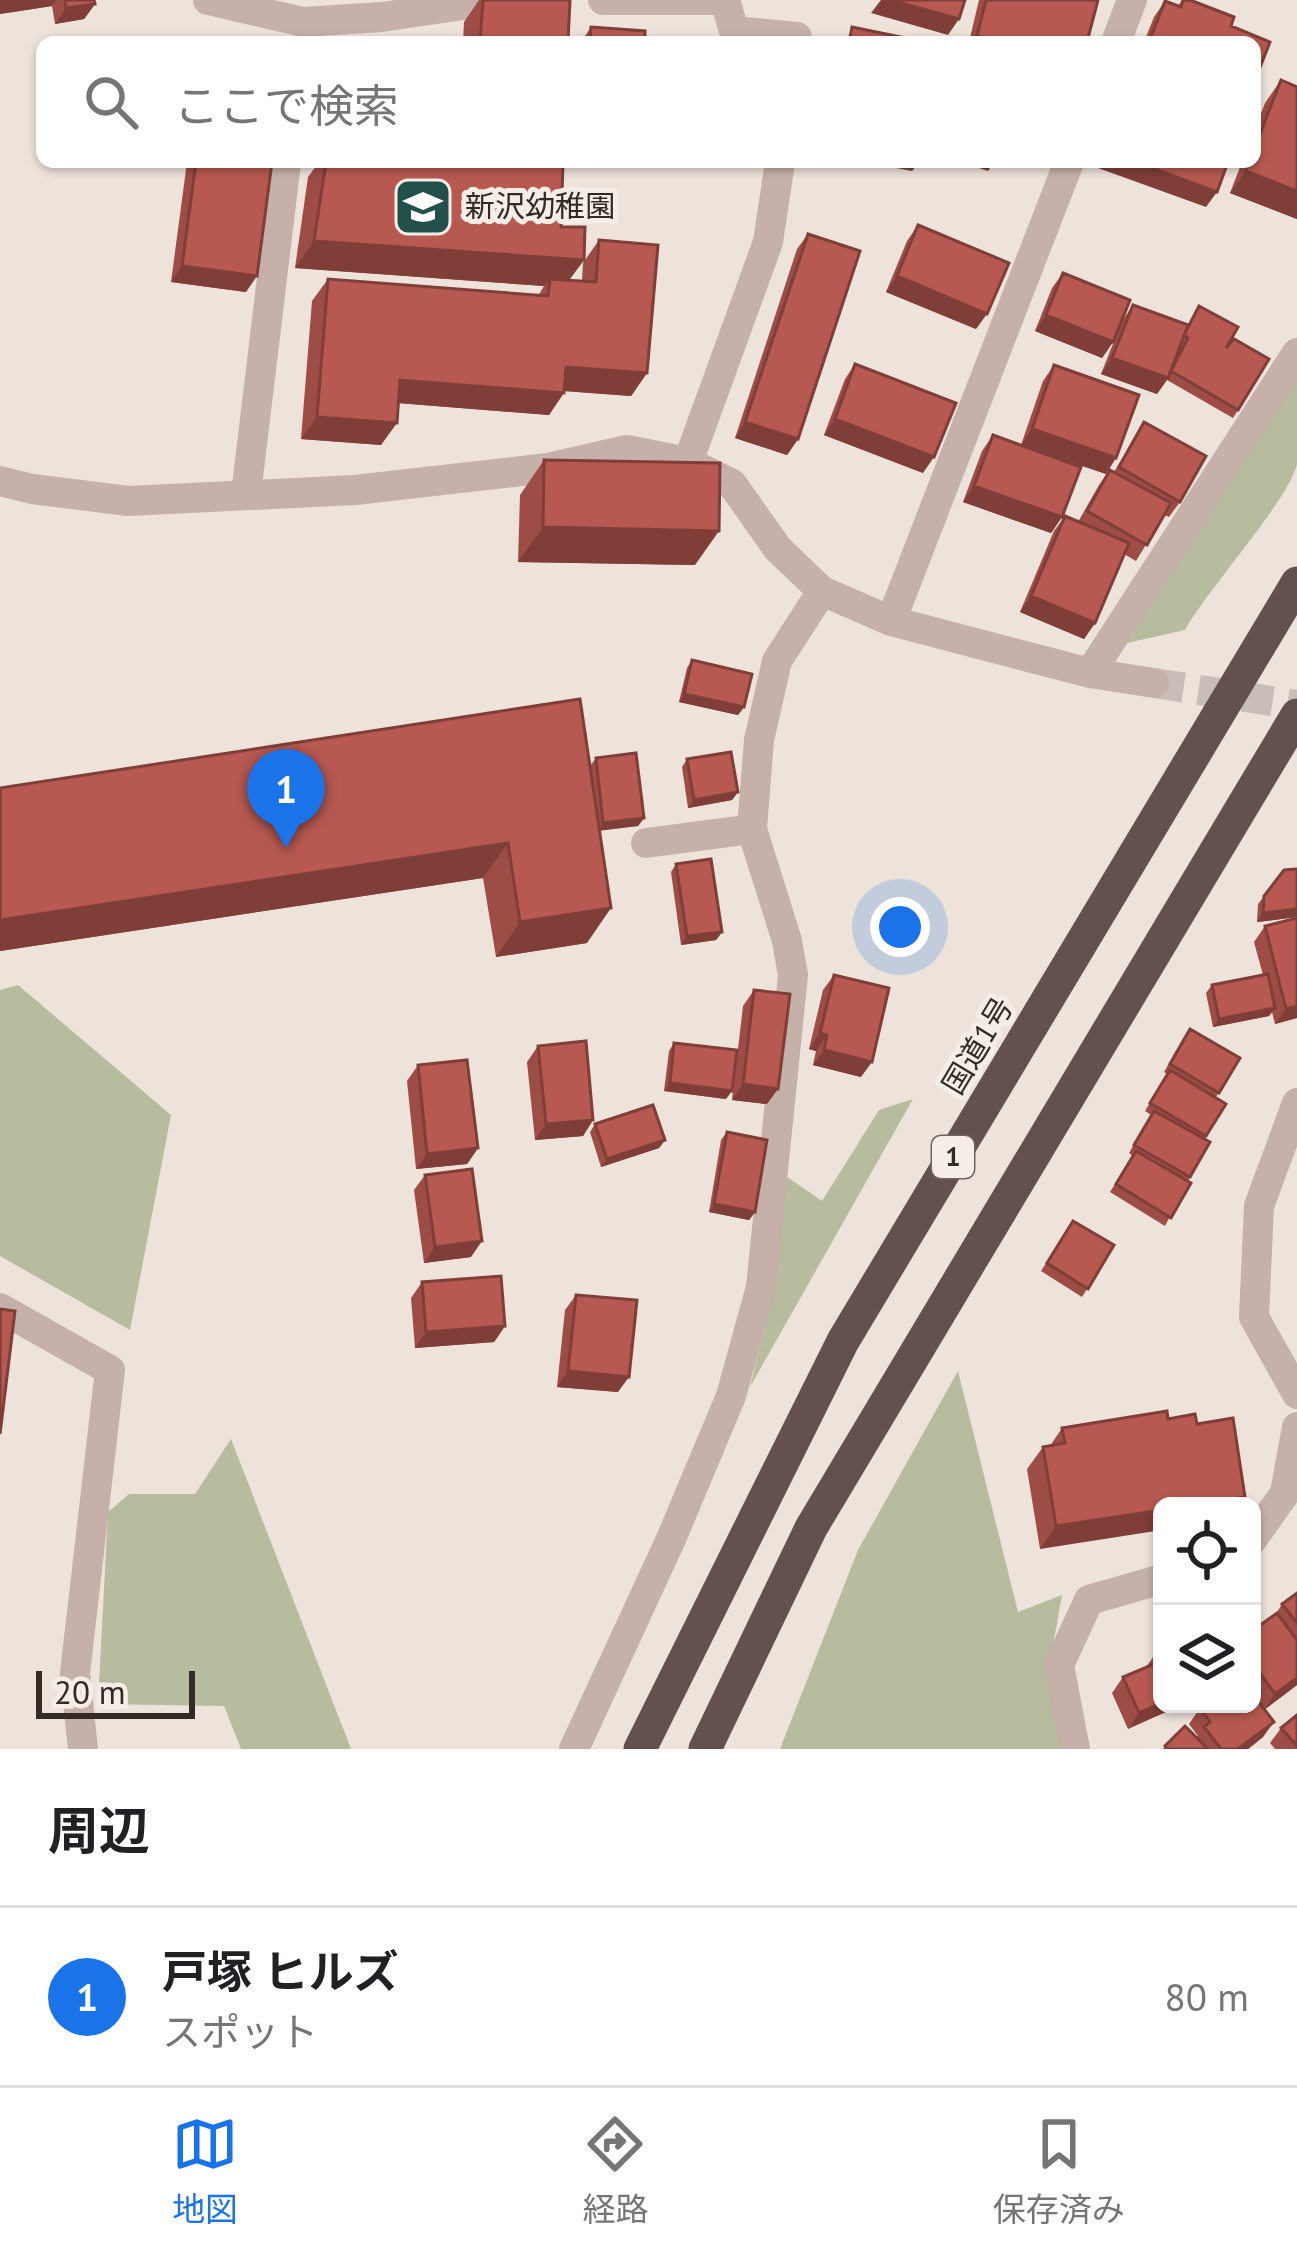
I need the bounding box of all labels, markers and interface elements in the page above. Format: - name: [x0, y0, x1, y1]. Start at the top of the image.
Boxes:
- search box: [36, 36, 1261, 168]
- icon: search: [78, 69, 144, 135]
- text: ここで検索: [174, 76, 399, 134]
- school or university icon: 新沢幼稚園: [392, 176, 454, 238]
- place label: 新沢幼稚園: [465, 186, 615, 225]
- pin: 1: [247, 749, 325, 848]
- your location: [870, 897, 930, 957]
- street label: 国道1号: [933, 990, 1021, 1101]
- road number: 1: [932, 1136, 974, 1178]
- map controls: [1153, 1497, 1261, 1713]
- button: locate: [1153, 1497, 1261, 1605]
- button: layers: [1153, 1605, 1261, 1713]
- scale bar: [36, 1665, 195, 1718]
- text: 20 m: [54, 1670, 126, 1713]
- text: 周辺: [48, 1797, 150, 1863]
- text: 戸塚 ヒルズ: [162, 1942, 398, 2000]
- text: 1: [76, 1971, 98, 2022]
- text: 80 m: [1164, 1971, 1249, 2022]
- text: スポット: [162, 2006, 318, 2057]
- tab: 地図: [172, 2111, 238, 2231]
- tab: 経路: [582, 2111, 648, 2231]
- tab: 保存済み: [993, 2111, 1125, 2231]

